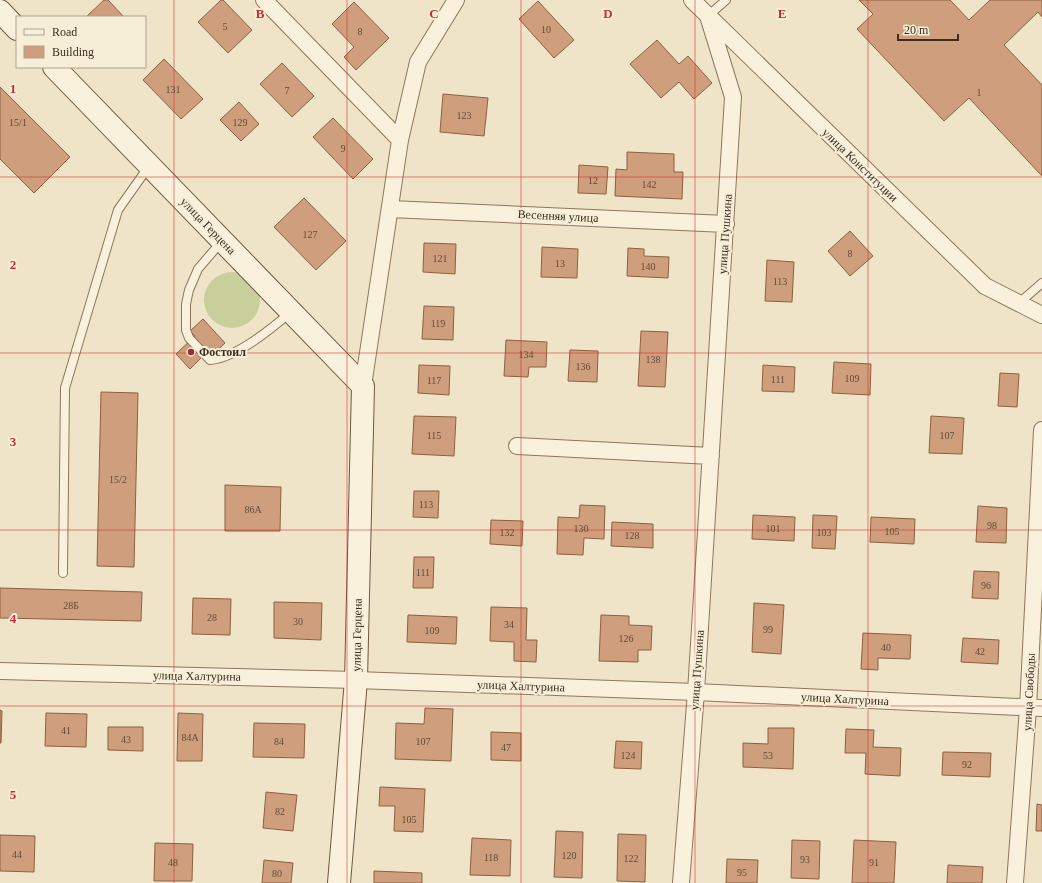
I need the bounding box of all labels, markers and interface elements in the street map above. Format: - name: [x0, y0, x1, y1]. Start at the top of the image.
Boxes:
- text: B: [256, 6, 265, 21]
- text: C: [429, 6, 439, 21]
- text: D: [603, 6, 613, 21]
- text: E: [778, 6, 786, 21]
- legend: [16, 16, 146, 68]
- scale bar: [898, 16, 958, 42]
- house number: 5: [223, 21, 228, 32]
- text: 20 m: [904, 23, 929, 37]
- house number: 10: [541, 24, 551, 35]
- text: Road: [52, 25, 77, 39]
- house number: 8: [358, 26, 363, 37]
- text: Building: [52, 45, 94, 59]
- text: 1: [10, 81, 16, 96]
- house number: 131: [166, 84, 181, 95]
- house number: 7: [285, 85, 290, 96]
- house number: 1: [977, 87, 982, 98]
- house number: 123: [457, 110, 472, 121]
- house number: 15/1: [9, 117, 27, 128]
- house number: 129: [233, 117, 248, 128]
- street label: улица Конституции: [819, 125, 901, 205]
- house number: 9: [341, 143, 346, 154]
- house number: 12: [588, 175, 598, 186]
- house number: 142: [642, 179, 657, 190]
- street label: улица Пушкина: [715, 193, 735, 275]
- street label: улица Герцена: [177, 195, 239, 258]
- street label: Весенняя улица: [517, 207, 599, 225]
- house number: 127: [303, 229, 318, 240]
- house number: 8: [848, 248, 853, 259]
- house number: 121: [433, 253, 448, 264]
- text: 2: [10, 257, 16, 272]
- house number: 13: [555, 258, 565, 269]
- house number: 140: [641, 261, 656, 272]
- house number: 113: [773, 276, 787, 287]
- house number: 119: [431, 318, 445, 329]
- place label: Фостоил: [199, 345, 246, 359]
- marker: Фостоил: [186, 347, 196, 357]
- house number: 134: [519, 349, 534, 360]
- house number: 138: [646, 354, 661, 365]
- house number: 136: [576, 361, 591, 372]
- house number: 109: [845, 373, 860, 384]
- house number: 111: [771, 374, 785, 385]
- house number: 117: [427, 375, 441, 386]
- house number: 115: [427, 430, 441, 441]
- house number: 107: [940, 430, 955, 441]
- text: 3: [10, 434, 17, 449]
- house number: 15/2: [109, 474, 127, 485]
- house number: 113: [419, 499, 433, 510]
- house number: 86А: [244, 504, 262, 515]
- house number: 98: [987, 520, 997, 531]
- house number: 130: [574, 523, 589, 534]
- house number: 101: [766, 523, 781, 534]
- house number: 105: [885, 526, 900, 537]
- house number: 132: [500, 527, 515, 538]
- house number: 103: [817, 527, 832, 538]
- house number: 128: [625, 530, 640, 541]
- house number: 111: [416, 567, 430, 578]
- house number: 96: [981, 580, 991, 591]
- street label: улица Герцена: [349, 597, 365, 672]
- house number: 28Б: [63, 600, 79, 611]
- text: 4: [10, 611, 17, 626]
- house number: 28: [207, 612, 217, 623]
- house number: 30: [293, 616, 303, 627]
- house number: 34: [504, 619, 514, 630]
- house number: 99: [763, 624, 773, 635]
- house number: 109: [425, 625, 440, 636]
- street label: улица Пушкина: [687, 629, 707, 711]
- house number: 126: [619, 633, 634, 644]
- house number: 40: [881, 642, 891, 653]
- house number: 42: [975, 646, 985, 657]
- street label: улица Свободы: [1020, 653, 1038, 731]
- street label: улица Халтурина: [153, 668, 242, 684]
- street label: улица Халтурина: [477, 677, 566, 695]
- street label: улица Халтурина: [801, 690, 890, 708]
- house number: 41: [61, 725, 71, 736]
- house number: 84А: [181, 732, 199, 743]
- house number: 43: [121, 734, 131, 745]
- house number: 84: [274, 736, 284, 747]
- house number: 107: [416, 736, 431, 747]
- house number: 47: [501, 742, 511, 753]
- house number: 124: [621, 750, 636, 761]
- house number: 53: [763, 750, 773, 761]
- house number: 92: [962, 759, 972, 770]
- text: 5: [10, 787, 17, 802]
- house number: 82: [275, 806, 285, 817]
- house number: 105: [402, 814, 417, 825]
- house number: 44: [12, 849, 22, 860]
- house number: 120: [562, 850, 577, 861]
- house number: 118: [484, 852, 498, 863]
- house number: 122: [624, 853, 639, 864]
- house number: 93: [800, 854, 810, 865]
- house number: 48: [168, 857, 178, 868]
- house number: 91: [869, 857, 879, 868]
- house number: 95: [737, 867, 747, 878]
- house number: 80: [272, 868, 282, 879]

